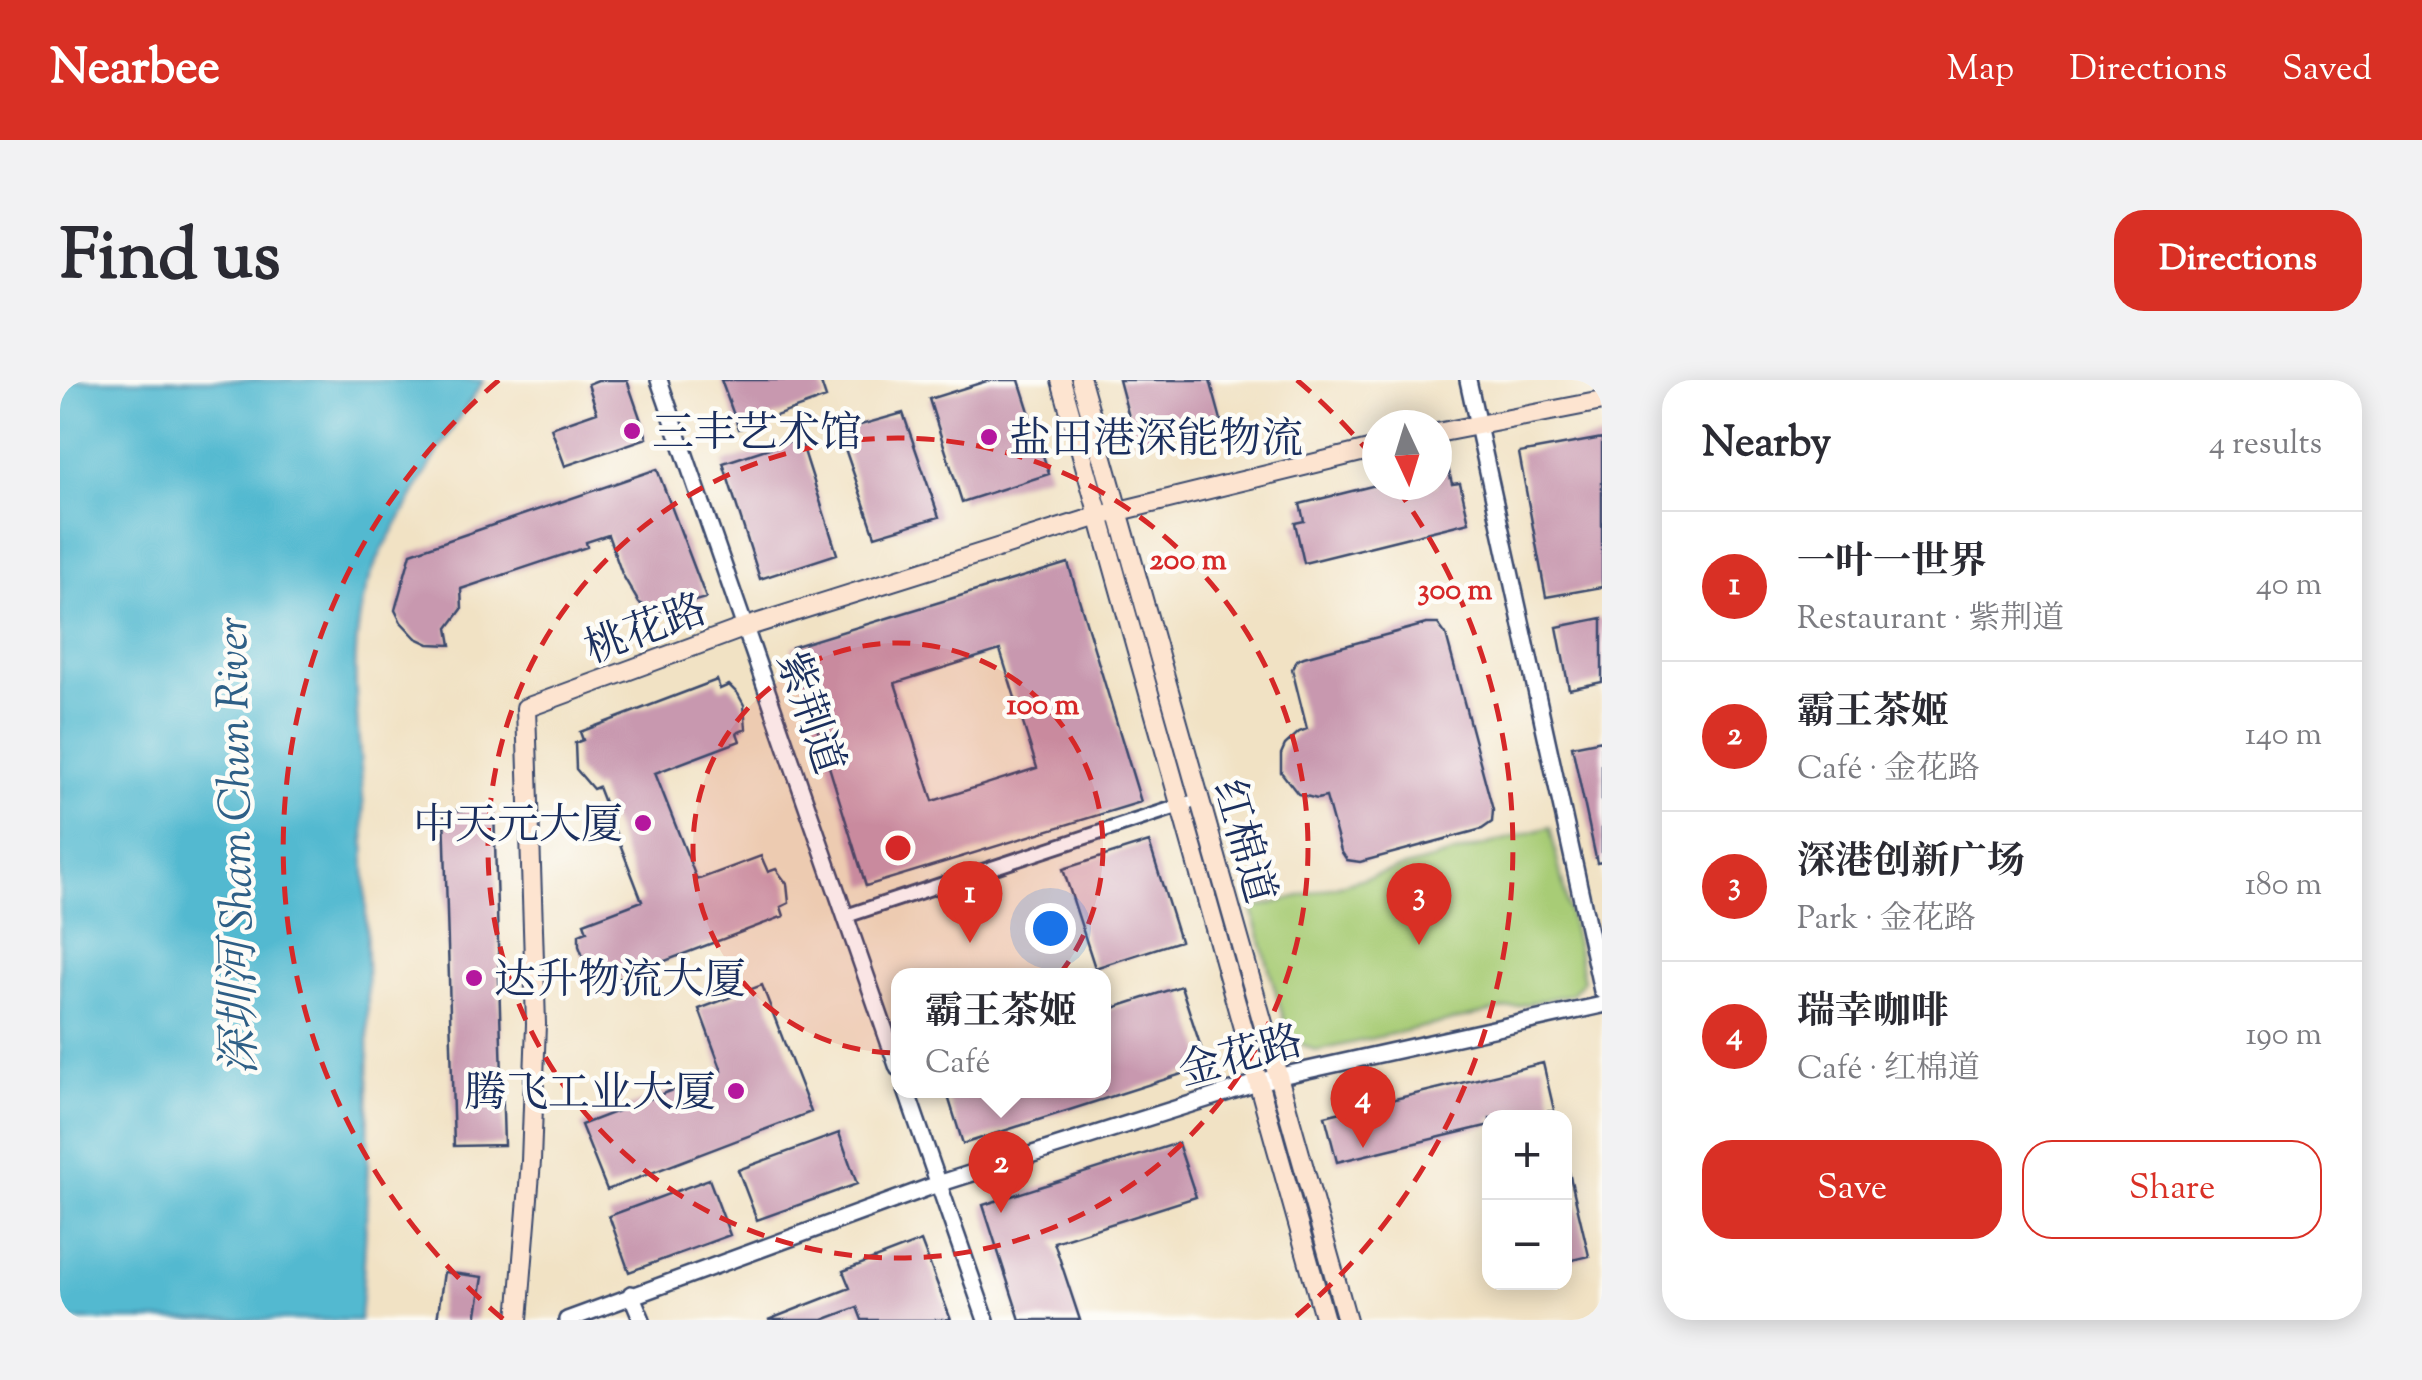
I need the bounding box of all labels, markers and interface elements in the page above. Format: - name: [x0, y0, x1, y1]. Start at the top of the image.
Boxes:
- text: Nearbee: [50, 36, 220, 105]
- text: Map: [1947, 45, 2014, 96]
- text: Directions: [2069, 45, 2227, 96]
- text: Saved: [2282, 45, 2372, 96]
- text: Find us: [60, 210, 281, 310]
- button: Directions: [2114, 210, 2362, 311]
- place label: 三丰艺术馆: [652, 406, 862, 466]
- north arrow: [1362, 410, 1452, 500]
- place label: 盐田港深能物流: [1009, 412, 1303, 472]
- text: Nearby: [1702, 415, 1831, 475]
- marker: 三丰艺术馆: [621, 420, 643, 442]
- text: 4 results: [2209, 422, 2322, 468]
- marker: 盐田港深能物流: [978, 426, 1000, 448]
- text: 一叶一世界: [1797, 537, 1987, 591]
- text: 200 m: [1150, 540, 1227, 583]
- text: 1: [1729, 563, 1740, 609]
- text: 40 m: [2256, 563, 2322, 609]
- text: 300 m: [1418, 570, 1493, 613]
- street label: 桃花路: [577, 582, 716, 681]
- text: Restaurant · 紫荆道: [1797, 597, 2064, 643]
- water label: 深圳河 Sham Chun River: [203, 616, 276, 1076]
- street label: 紫荆道: [758, 644, 856, 783]
- text: 100 m: [1007, 685, 1080, 728]
- text: 霸王茶姬: [1797, 687, 1949, 741]
- text: 2: [1727, 713, 1742, 759]
- text: 140 m: [2245, 713, 2322, 759]
- text: Café · 金花路: [1797, 747, 1980, 793]
- street label: 红棉道: [1195, 774, 1287, 911]
- place label: 中天元大厦: [413, 798, 623, 858]
- marker: 中天元大厦: [632, 812, 654, 834]
- centre of rings: [880, 830, 916, 866]
- text: 深港创新广场: [1797, 837, 2025, 891]
- pin: 1: [938, 860, 1002, 943]
- pin: 3: [1386, 862, 1452, 945]
- text: 3: [1728, 863, 1741, 909]
- text: 180 m: [2245, 863, 2322, 909]
- text: Park · 金花路: [1797, 897, 1976, 943]
- your location: [1025, 903, 1076, 954]
- place label: 达升物流大厦: [494, 953, 746, 1013]
- marker: 达升物流大厦: [463, 967, 485, 989]
- popup: [891, 968, 1111, 1098]
- text: 霸王茶姬: [925, 987, 1077, 1041]
- text: 瑞幸咖啡: [1797, 987, 1949, 1041]
- text: 4: [1726, 1013, 1743, 1059]
- text: 190 m: [2246, 1013, 2322, 1059]
- street label: 金花路: [1173, 1014, 1310, 1104]
- text: Café: [925, 1041, 990, 1087]
- text: Café · 红棉道: [1797, 1047, 1980, 1093]
- place label: 腾飞工业大厦: [464, 1066, 716, 1126]
- pin: 4: [1330, 1066, 1396, 1148]
- marker: 腾飞工业大厦: [725, 1080, 747, 1102]
- map controls: [1482, 1110, 1572, 1290]
- button: +: [1482, 1110, 1572, 1200]
- pin: 2: [968, 1130, 1034, 1213]
- button: Save: [1702, 1140, 2002, 1239]
- button: Share: [2022, 1140, 2322, 1239]
- button: −: [1482, 1200, 1572, 1290]

